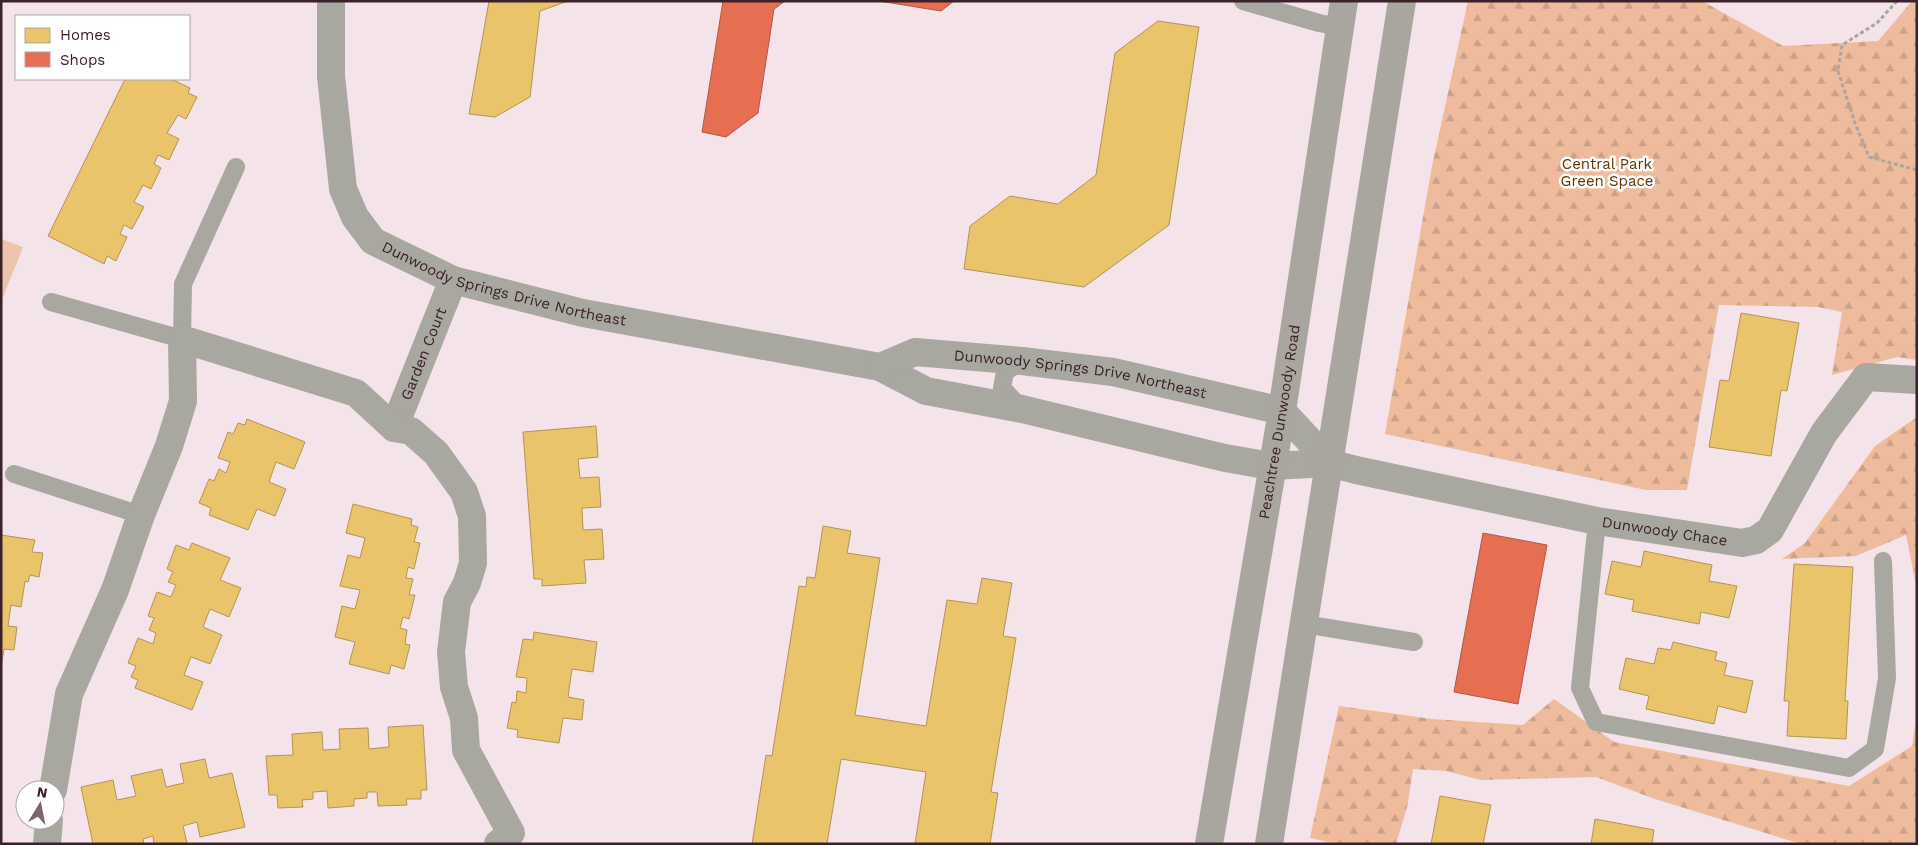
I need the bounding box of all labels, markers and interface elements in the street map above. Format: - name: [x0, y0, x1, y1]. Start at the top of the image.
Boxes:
- legend: [15, 15, 190, 80]
- text: Homes: [60, 26, 111, 44]
- text: Shops: [60, 51, 105, 69]
- park label: Central Park Green Space: [1561, 155, 1653, 190]
- street label: Dunwoody Springs Drive Northeast: [379, 238, 628, 330]
- street label: Garden Court: [397, 304, 450, 403]
- street label: Peachtree Dunwoody Road: [1255, 323, 1304, 520]
- street label: Dunwoody Springs Drive Northeast: [953, 346, 1209, 402]
- street label: Dunwoody Chace: [1601, 513, 1729, 550]
- north arrow: [15, 780, 65, 830]
- text: N: [36, 783, 49, 801]

